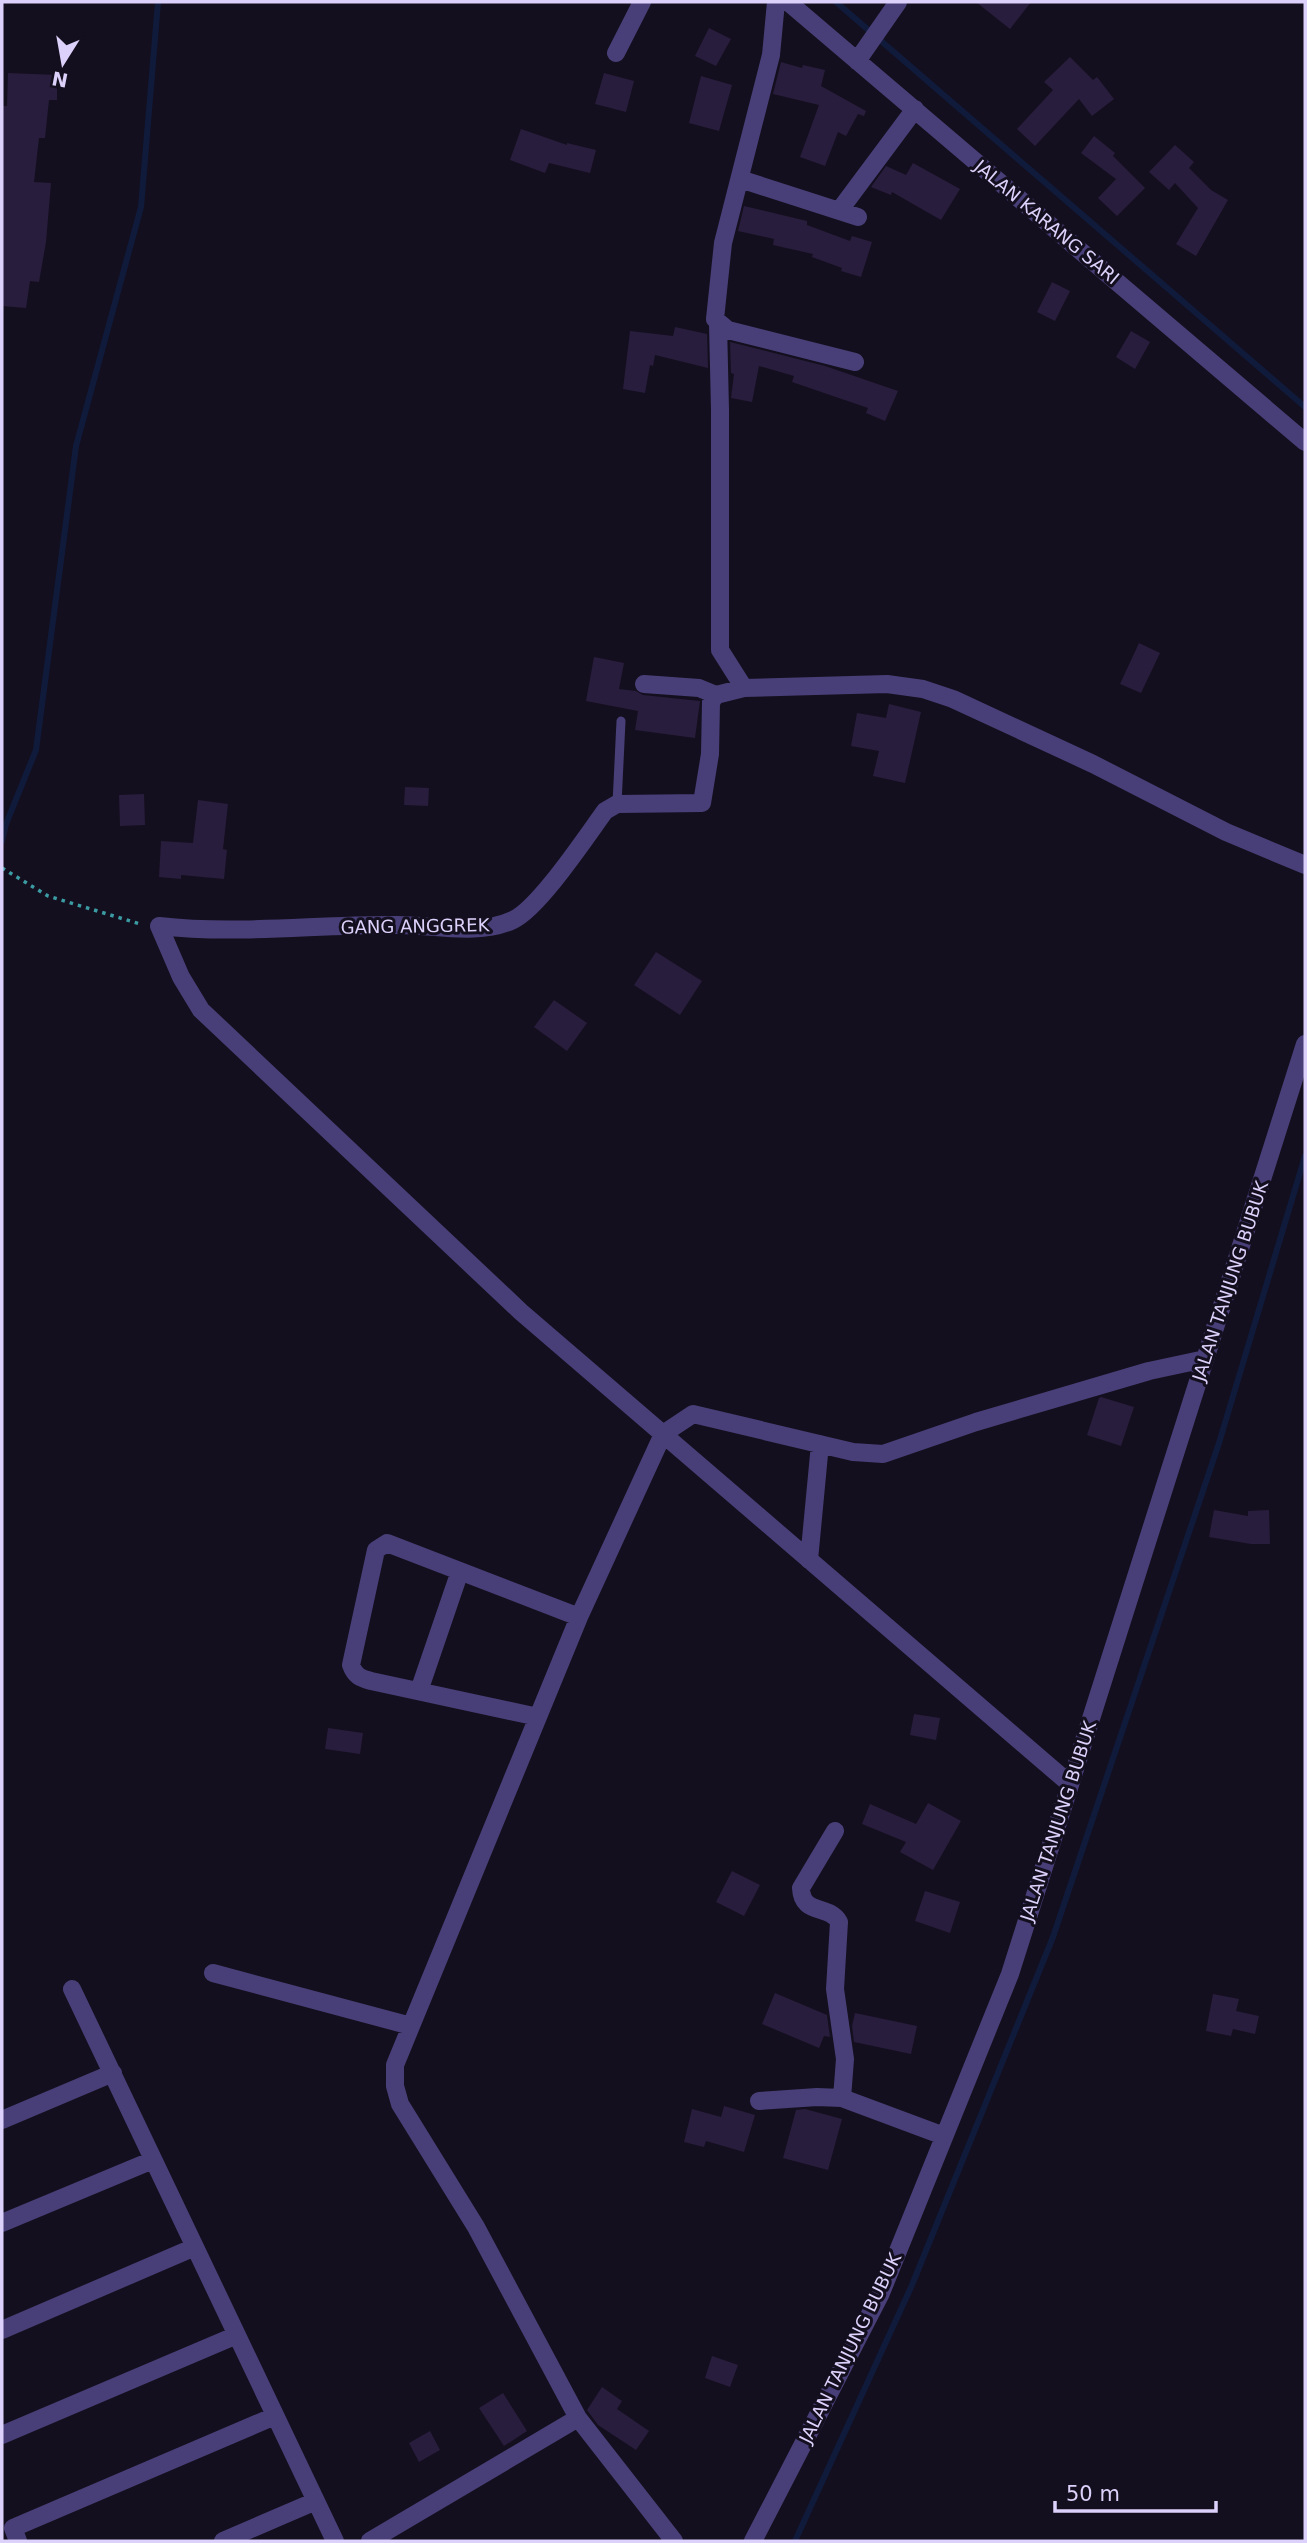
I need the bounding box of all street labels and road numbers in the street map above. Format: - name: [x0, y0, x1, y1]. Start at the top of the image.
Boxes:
- street label: JALAN KARANG SARI: [970, 155, 1124, 289]
- street label: GANG ANGGREK: [340, 914, 491, 938]
- street label: JALAN TANJUNG BUBUK: [1187, 1177, 1273, 1385]
- street label: JALAN TANJUNG BUBUK: [1015, 1717, 1101, 1925]
- street label: JALAN TANJUNG BUBUK: [794, 2248, 906, 2447]

